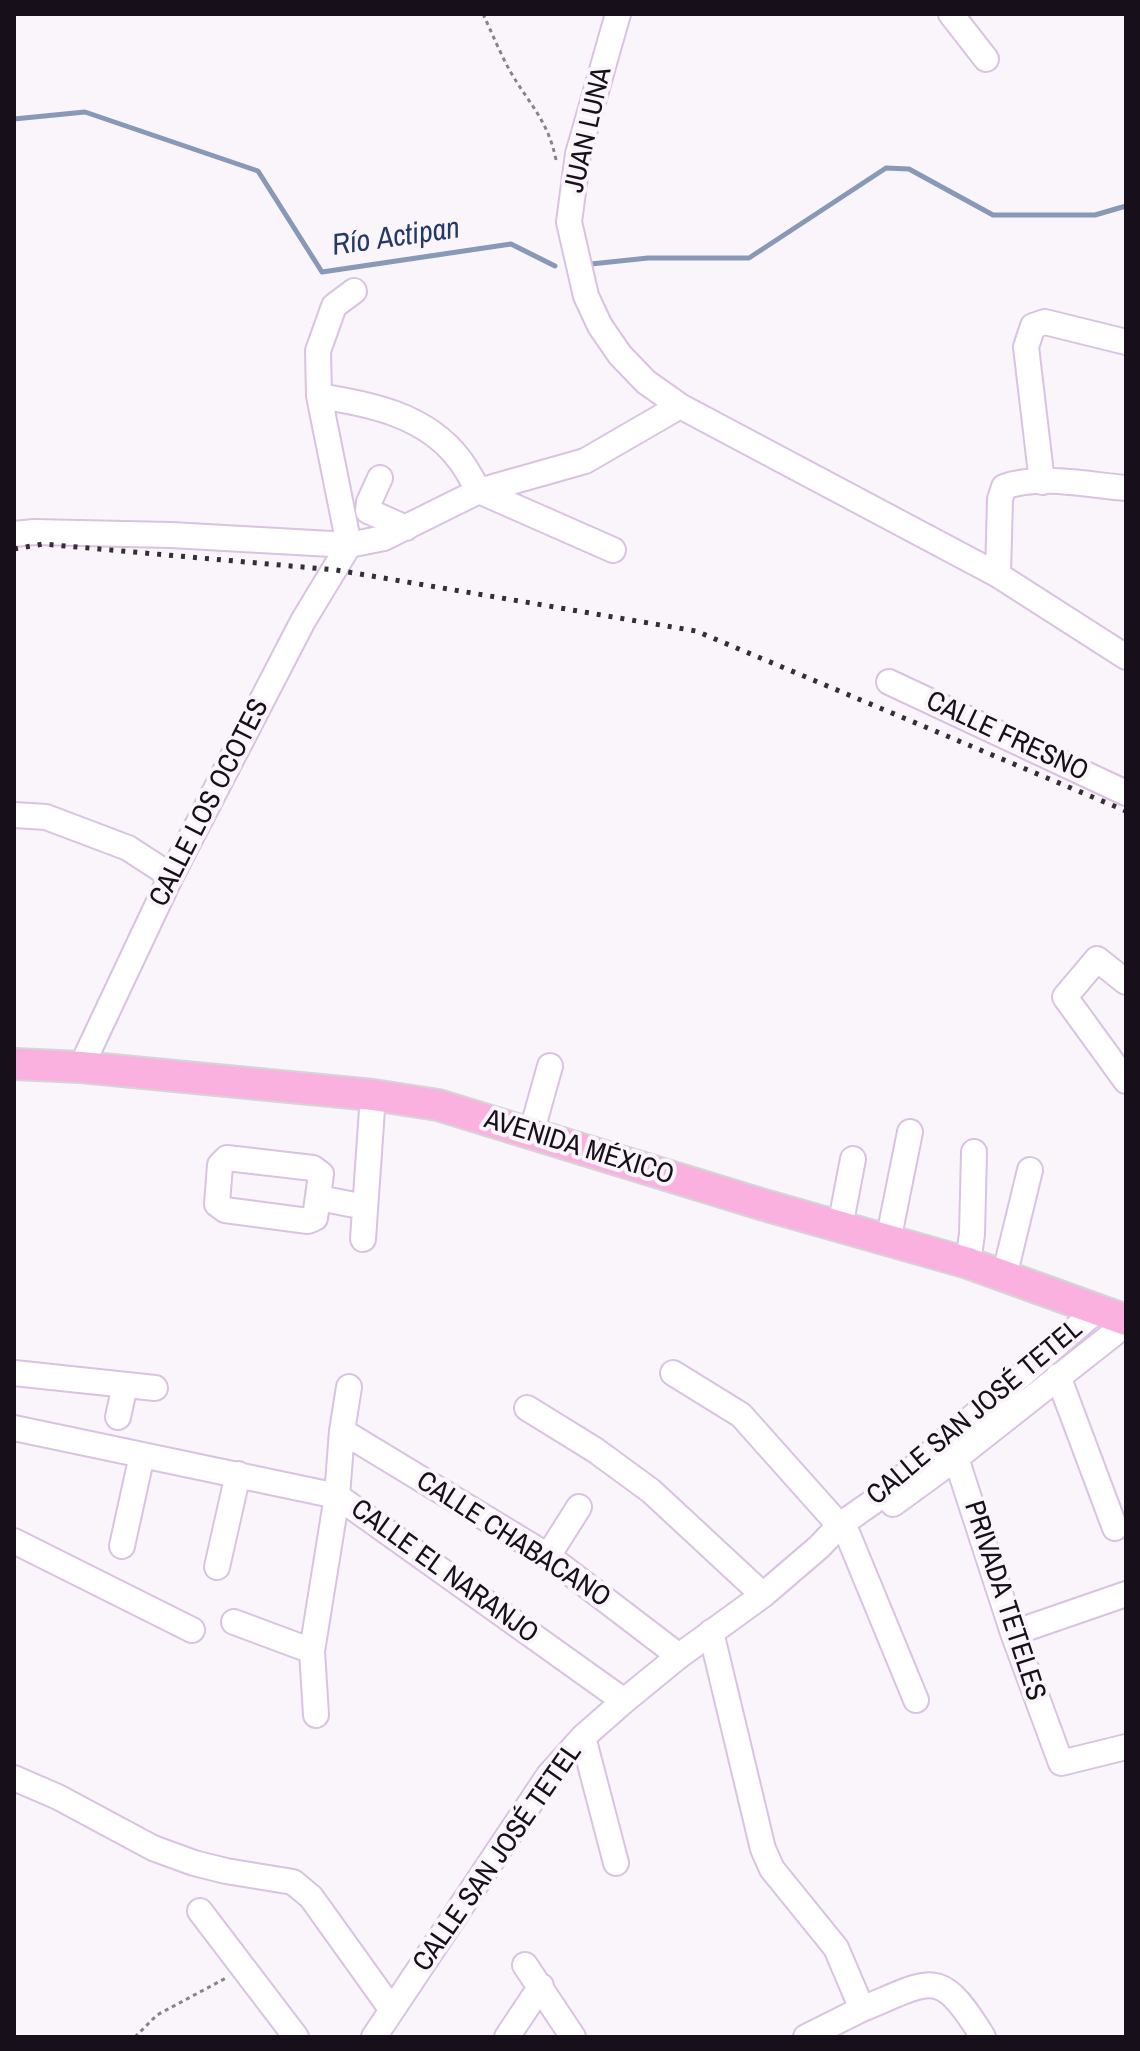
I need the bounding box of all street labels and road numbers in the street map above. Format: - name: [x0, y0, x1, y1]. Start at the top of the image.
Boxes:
- street label: JUAN LUNA: [558, 64, 620, 196]
- street label: CALLE FRESNO: [921, 685, 1093, 789]
- street label: CALLE LOS OCOTES: [143, 694, 277, 912]
- street label: AVENIDA MÉXICO: [480, 1103, 678, 1193]
- street label: CALLE SAN JOSÉ TETEL: [861, 1313, 1089, 1513]
- street label: CALLE CHABACANO: [410, 1465, 616, 1615]
- street label: CALLE EL NARANJO: [344, 1493, 544, 1651]
- street label: PRIVADA TETELES: [956, 1497, 1052, 1705]
- street label: CALLE SAN JOSÉ TETEL: [407, 1738, 589, 1978]

